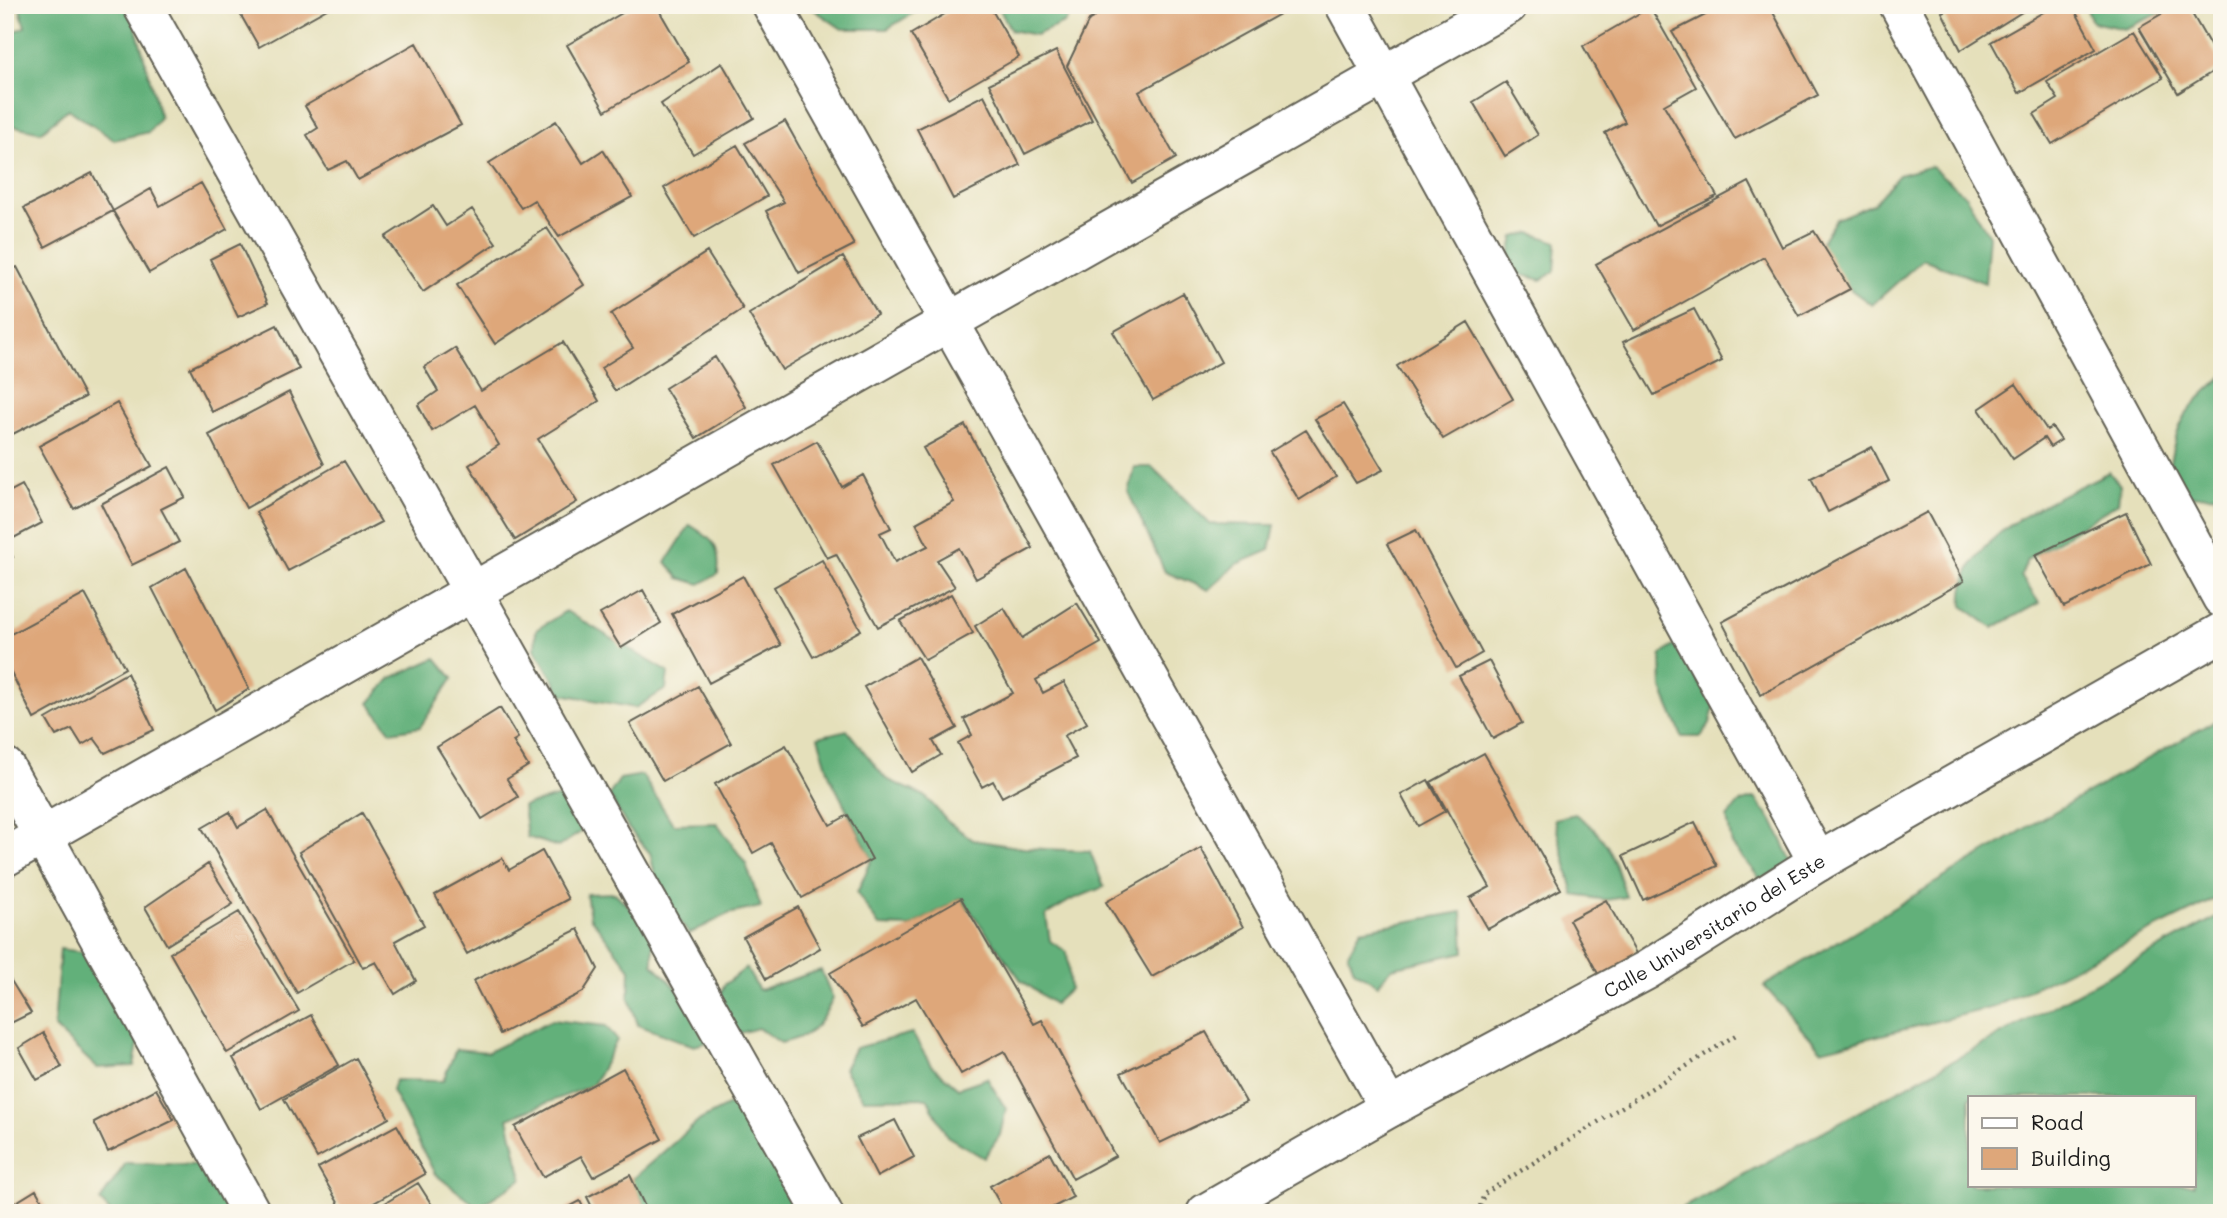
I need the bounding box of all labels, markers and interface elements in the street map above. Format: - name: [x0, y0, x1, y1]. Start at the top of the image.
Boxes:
- street label: Calle Universitario del Este: [1599, 848, 1829, 1003]
- legend: [1968, 1096, 2196, 1186]
- text: Road: [2031, 1108, 2083, 1135]
- text: Building: [2031, 1144, 2111, 1171]

